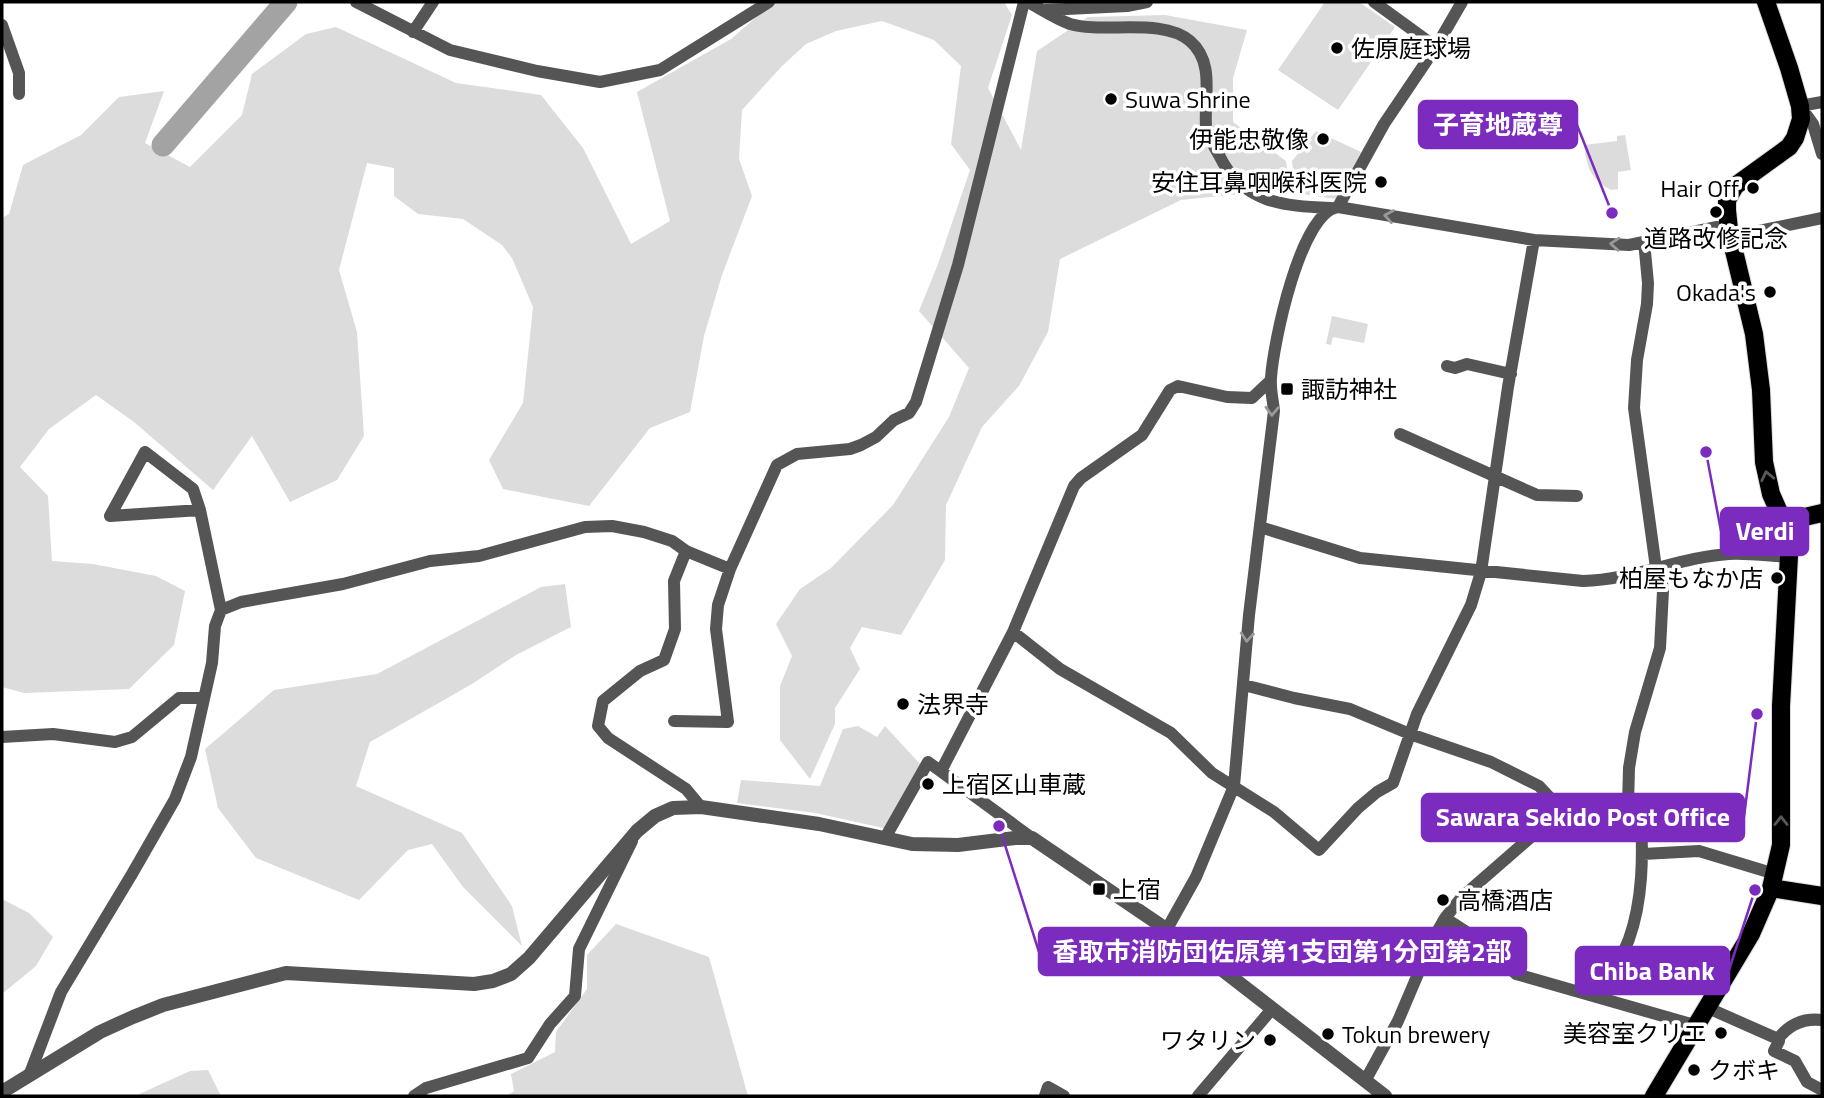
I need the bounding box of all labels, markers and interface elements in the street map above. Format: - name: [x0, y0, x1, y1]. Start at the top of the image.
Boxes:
- place label: 佐原庭球場: [1351, 30, 1471, 66]
- marker: 佐原庭球場: [1329, 40, 1345, 56]
- place label: Suwa Shrine: [1125, 81, 1251, 117]
- marker: Suwa Shrine: [1103, 91, 1119, 107]
- callout: 子育地蔵尊: [1419, 101, 1577, 148]
- text: 子育地蔵尊: [1433, 105, 1563, 144]
- place label: 伊能忠敬像: [1189, 121, 1309, 157]
- marker: 伊能忠敬像: [1315, 131, 1331, 147]
- place label: 安住耳鼻咽喉科医院: [1151, 164, 1367, 200]
- place label: Hair Off: [1660, 170, 1739, 206]
- marker: 安住耳鼻咽喉科医院: [1373, 174, 1389, 190]
- marker: Hair Off: [1745, 180, 1761, 196]
- marker: 道路改修記念: [1708, 204, 1724, 220]
- one-way arrow: [1383, 209, 1395, 224]
- place label: 道路改修記念: [1644, 220, 1788, 256]
- one-way arrow: [1609, 237, 1620, 252]
- place label: Okada's: [1676, 274, 1756, 310]
- marker: Okada's: [1762, 284, 1778, 300]
- place label: 諏訪神社: [1301, 371, 1397, 407]
- marker: 諏訪神社: [1279, 381, 1295, 397]
- one-way arrow: [1265, 406, 1280, 417]
- one-way arrow: [1761, 470, 1776, 482]
- callout: Verdi: [1721, 508, 1808, 555]
- text: Verdi: [1736, 511, 1794, 550]
- place label: 柏屋もなか店: [1619, 560, 1763, 596]
- marker: 柏屋もなか店: [1769, 570, 1785, 586]
- one-way arrow: [1240, 632, 1255, 643]
- place label: 法界寺: [917, 686, 989, 722]
- marker: 法界寺: [895, 696, 911, 712]
- place label: 上宿区山車蔵: [942, 766, 1086, 802]
- marker: 上宿区山車蔵: [920, 776, 936, 792]
- callout: Sawara Sekido Post Office: [1422, 794, 1744, 841]
- text: Sawara Sekido Post Office: [1436, 797, 1730, 836]
- one-way arrow: [1773, 815, 1789, 826]
- place label: 上宿: [1113, 871, 1161, 907]
- marker: 上宿: [1091, 881, 1107, 897]
- place label: 高橋酒店: [1457, 882, 1553, 918]
- marker: 高橋酒店: [1435, 892, 1451, 908]
- callout: 香取市消防団佐原第1支団第1分団第2部: [1039, 928, 1526, 975]
- text: 香取市消防団佐原第1支団第1分団第2部: [1052, 932, 1512, 971]
- callout: Chiba Bank: [1576, 947, 1729, 994]
- text: Chiba Bank: [1589, 951, 1715, 990]
- place label: 美容室クリエ: [1563, 1015, 1707, 1051]
- place label: Tokun brewery: [1342, 1016, 1491, 1052]
- place label: ワタリン: [1160, 1022, 1256, 1058]
- marker: 美容室クリエ: [1713, 1025, 1729, 1041]
- marker: Tokun brewery: [1320, 1026, 1336, 1042]
- marker: ワタリン: [1262, 1032, 1278, 1048]
- place label: クボキ: [1708, 1052, 1780, 1088]
- marker: クボキ: [1686, 1062, 1702, 1078]

